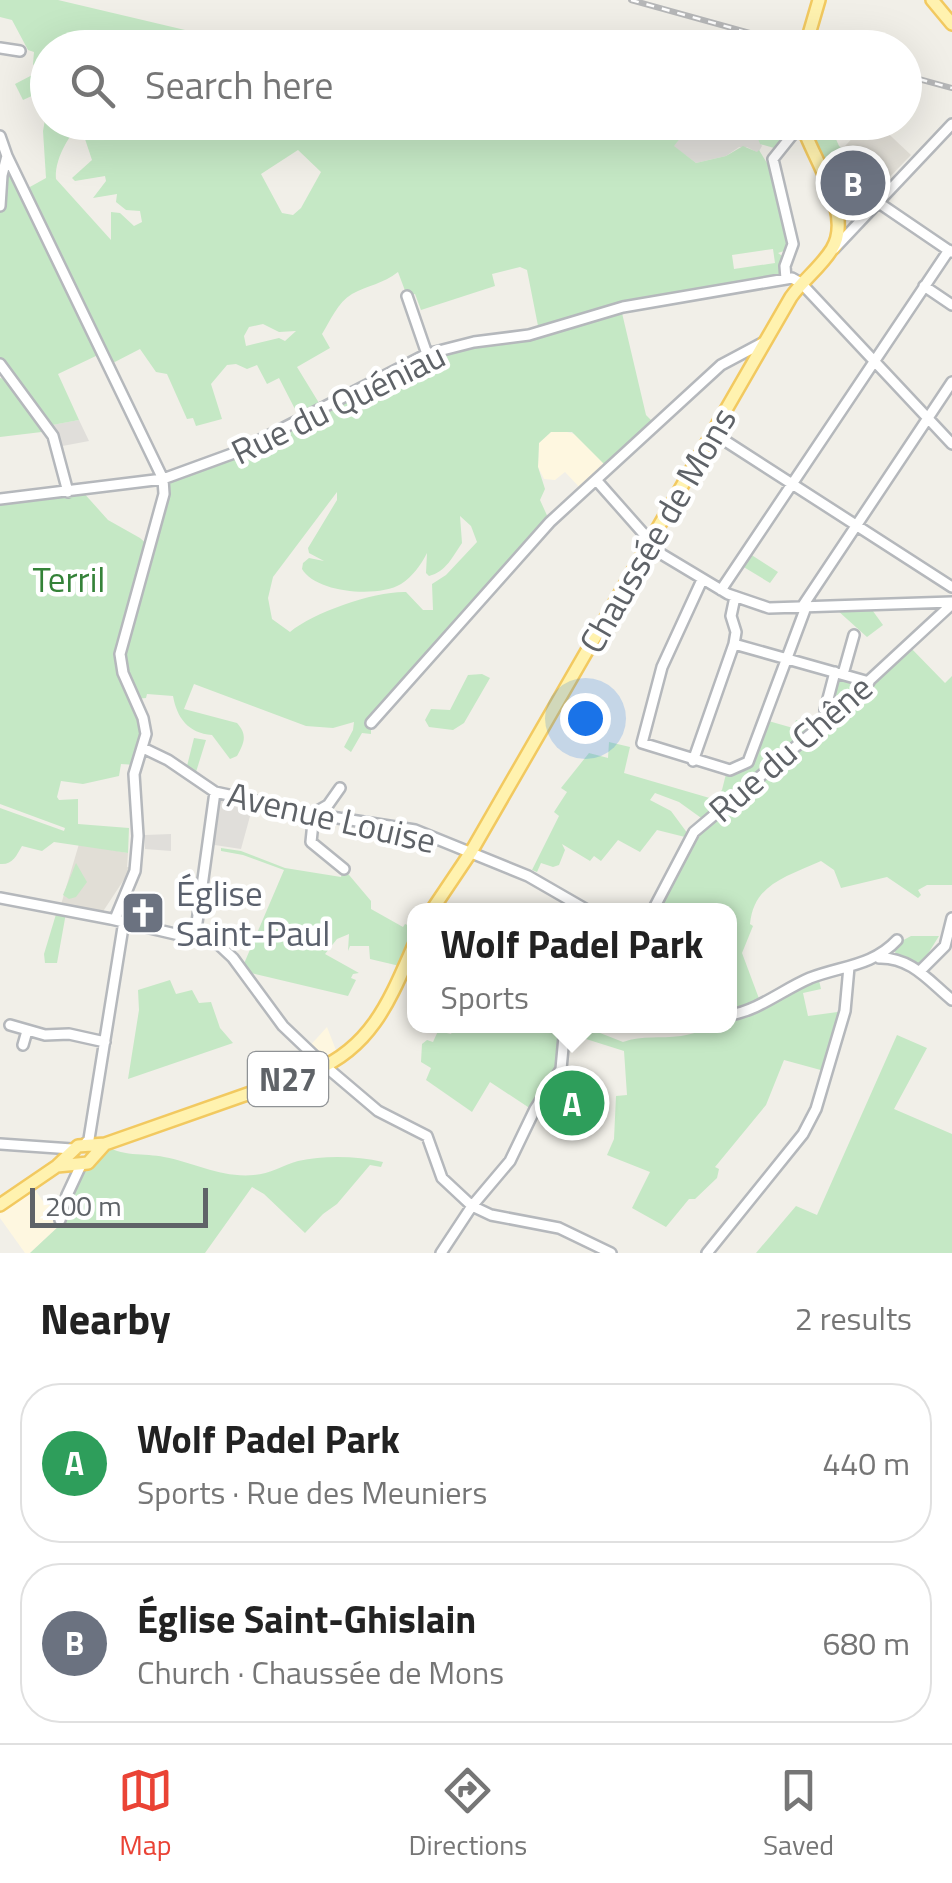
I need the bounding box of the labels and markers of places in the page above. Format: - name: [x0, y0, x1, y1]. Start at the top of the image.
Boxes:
- pin: B: [820, 146, 886, 220]
- place label: Église Saint-Paul: [176, 866, 330, 960]
- church icon: Église Saint-Paul: [120, 890, 166, 936]
- pin: A: [540, 1066, 604, 1140]

